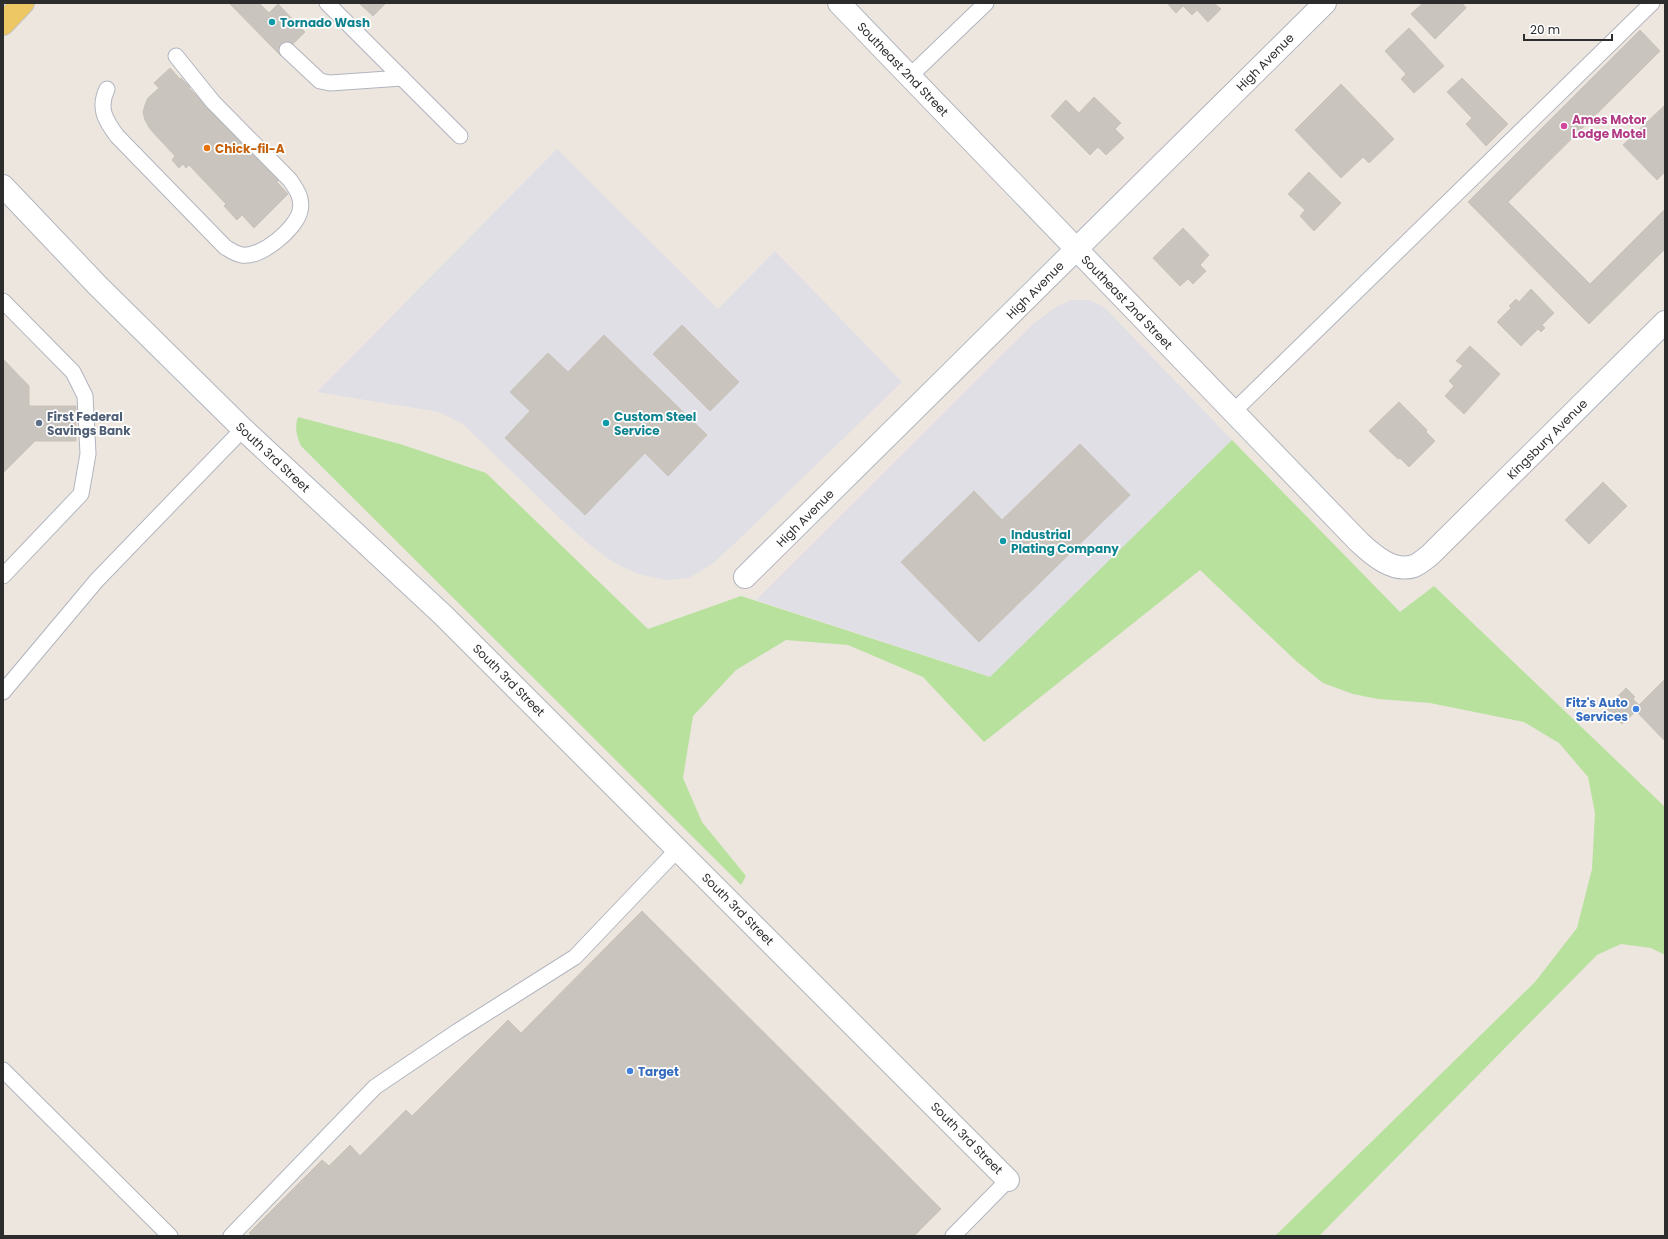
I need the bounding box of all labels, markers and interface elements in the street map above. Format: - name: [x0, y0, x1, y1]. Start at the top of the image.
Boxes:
- place label: Tornado Wash: [280, 14, 370, 31]
- scale bar: [1524, 16, 1612, 42]
- marker: Tornado Wash: [267, 17, 277, 27]
- street label: Southeast 2nd Street: [854, 18, 952, 120]
- text: 20 m: [1530, 21, 1560, 38]
- street label: High Avenue: [1232, 29, 1298, 95]
- place label: Ames Motor Lodge Motel: [1572, 111, 1647, 142]
- marker: Ames Motor Lodge Motel: [1559, 121, 1569, 131]
- place label: Chick-fil-A: [215, 140, 285, 157]
- marker: Chick-fil-A: [202, 143, 212, 153]
- street label: Southeast 2nd Street: [1078, 251, 1176, 353]
- street label: High Avenue: [1002, 257, 1068, 323]
- street label: Kingsbury Avenue: [1503, 395, 1591, 483]
- place label: First Federal Savings Bank: [47, 408, 131, 439]
- place label: Custom Steel Service: [614, 408, 696, 439]
- marker: First Federal Savings Bank: [34, 418, 44, 428]
- street label: South 3rd Street: [232, 418, 314, 496]
- marker: Custom Steel Service: [601, 418, 611, 428]
- street label: High Avenue: [772, 485, 838, 551]
- place label: Industrial Plating Company: [1011, 526, 1119, 557]
- marker: Industrial Plating Company: [998, 536, 1008, 546]
- street label: South 3rd Street: [469, 640, 549, 720]
- place label: Fitz's Auto Services: [1566, 694, 1628, 725]
- marker: Fitz's Auto Services: [1631, 704, 1641, 714]
- street label: South 3rd Street: [698, 869, 778, 949]
- place label: Target: [638, 1063, 679, 1080]
- marker: Target: [625, 1066, 635, 1076]
- street label: South 3rd Street: [927, 1098, 1007, 1178]

